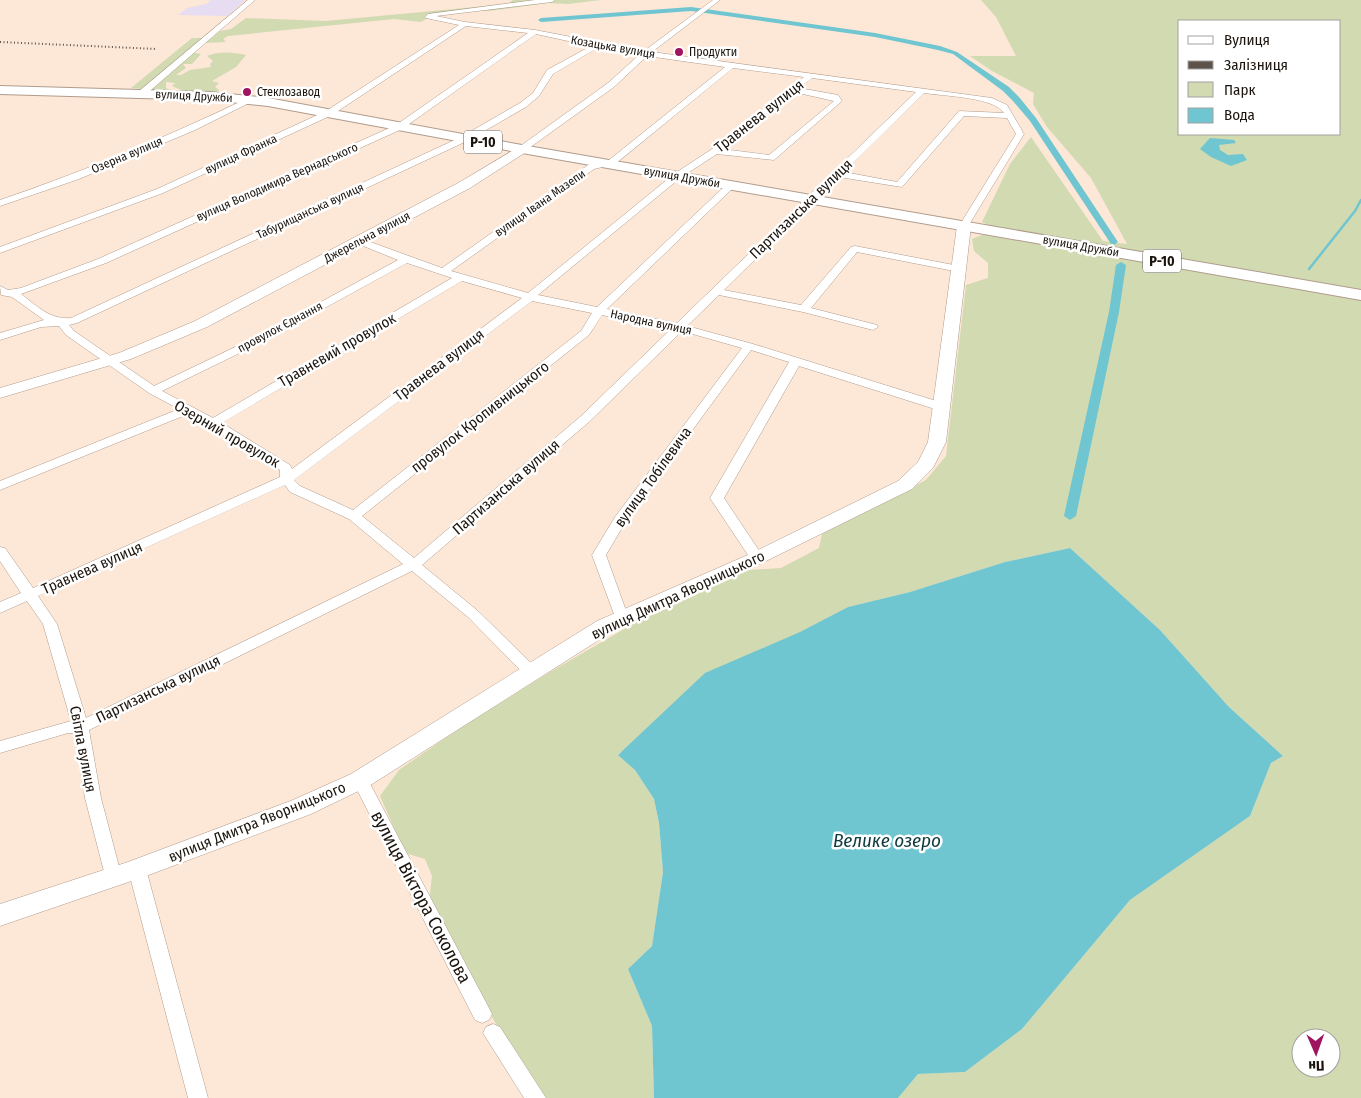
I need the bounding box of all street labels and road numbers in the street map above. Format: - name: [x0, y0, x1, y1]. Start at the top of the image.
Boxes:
- street label: Козацька вулиця: [570, 33, 656, 61]
- street label: Травнева вулиця: [711, 76, 807, 156]
- street label: вулиця Дружби: [155, 87, 233, 105]
- road number: Р-10: [464, 130, 502, 154]
- street label: вулиця Франка: [203, 131, 279, 177]
- street label: Озерна вулиця: [89, 134, 165, 176]
- street label: вулиця Володимира Вернадського: [194, 140, 360, 224]
- street label: Партизанська вулиця: [746, 155, 856, 263]
- street label: вулиця Дружби: [643, 163, 721, 191]
- street label: вулиця Івана Мазепи: [492, 166, 588, 240]
- street label: Табурищанська вулиця: [254, 180, 366, 242]
- street label: Джерельна вулиця: [321, 208, 412, 266]
- street label: вулиця Дружби: [1042, 232, 1120, 260]
- road number: Р-10: [1143, 250, 1181, 272]
- street label: провулок Єднання: [235, 299, 325, 355]
- street label: Народна вулиця: [609, 307, 693, 337]
- street label: Травневий провулок: [275, 309, 399, 391]
- street label: Травнева вулиця: [390, 325, 488, 405]
- street label: провулок Кропивницького: [407, 357, 553, 477]
- street label: Озерний провулок: [171, 396, 283, 472]
- street label: вулиця Тобілевича: [611, 423, 695, 531]
- street label: Партизанська вулиця: [449, 436, 563, 538]
- street label: Травнева вулиця: [39, 538, 145, 598]
- street label: вулиця Дмитра Яворницького: [588, 547, 768, 643]
- street label: Партизанська вулиця: [93, 651, 223, 727]
- street label: Світла вулиця: [66, 704, 100, 794]
- street label: вулиця Дмитра Яворницького: [166, 778, 348, 866]
- street label: вулиця Віктора Соколова: [366, 807, 476, 987]

